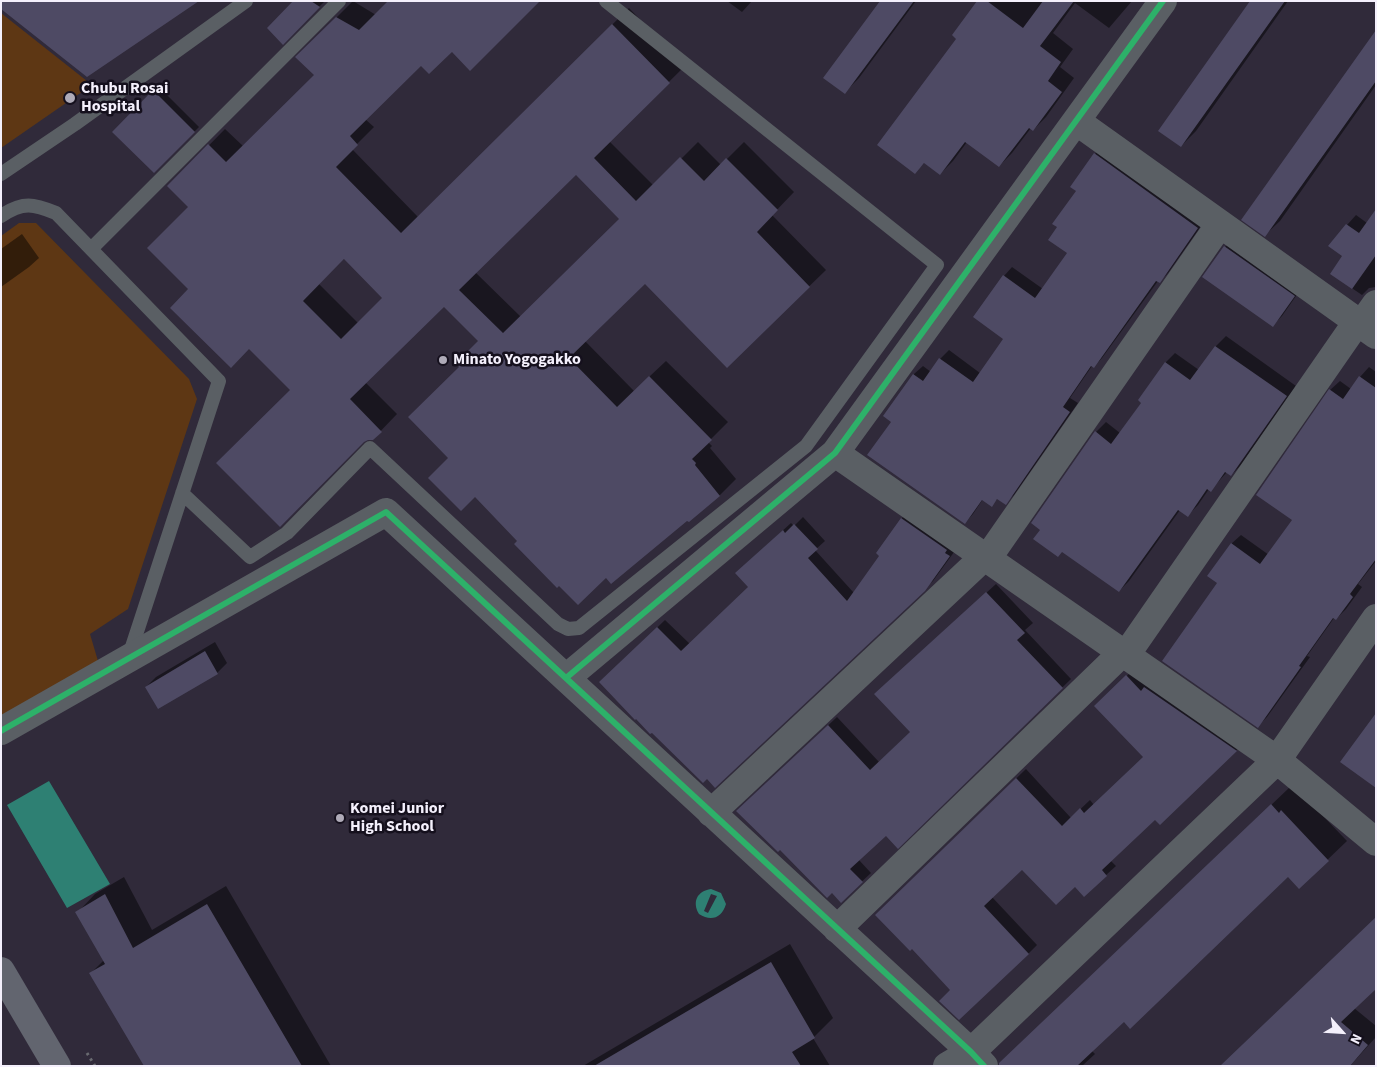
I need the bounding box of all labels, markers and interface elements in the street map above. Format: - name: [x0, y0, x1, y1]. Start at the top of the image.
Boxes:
- place label: Chubu Rosai Hospital: [81, 79, 168, 117]
- marker: Chubu Rosai Hospital: [63, 91, 77, 105]
- place label: Minato Yogogakko: [453, 350, 581, 370]
- marker: Minato Yogogakko: [437, 354, 449, 366]
- place label: Komei Junior High School: [350, 799, 444, 837]
- marker: Komei Junior High School: [334, 812, 346, 824]
- north arrow: [1317, 1007, 1367, 1057]
- text: N: [1344, 1030, 1367, 1047]

